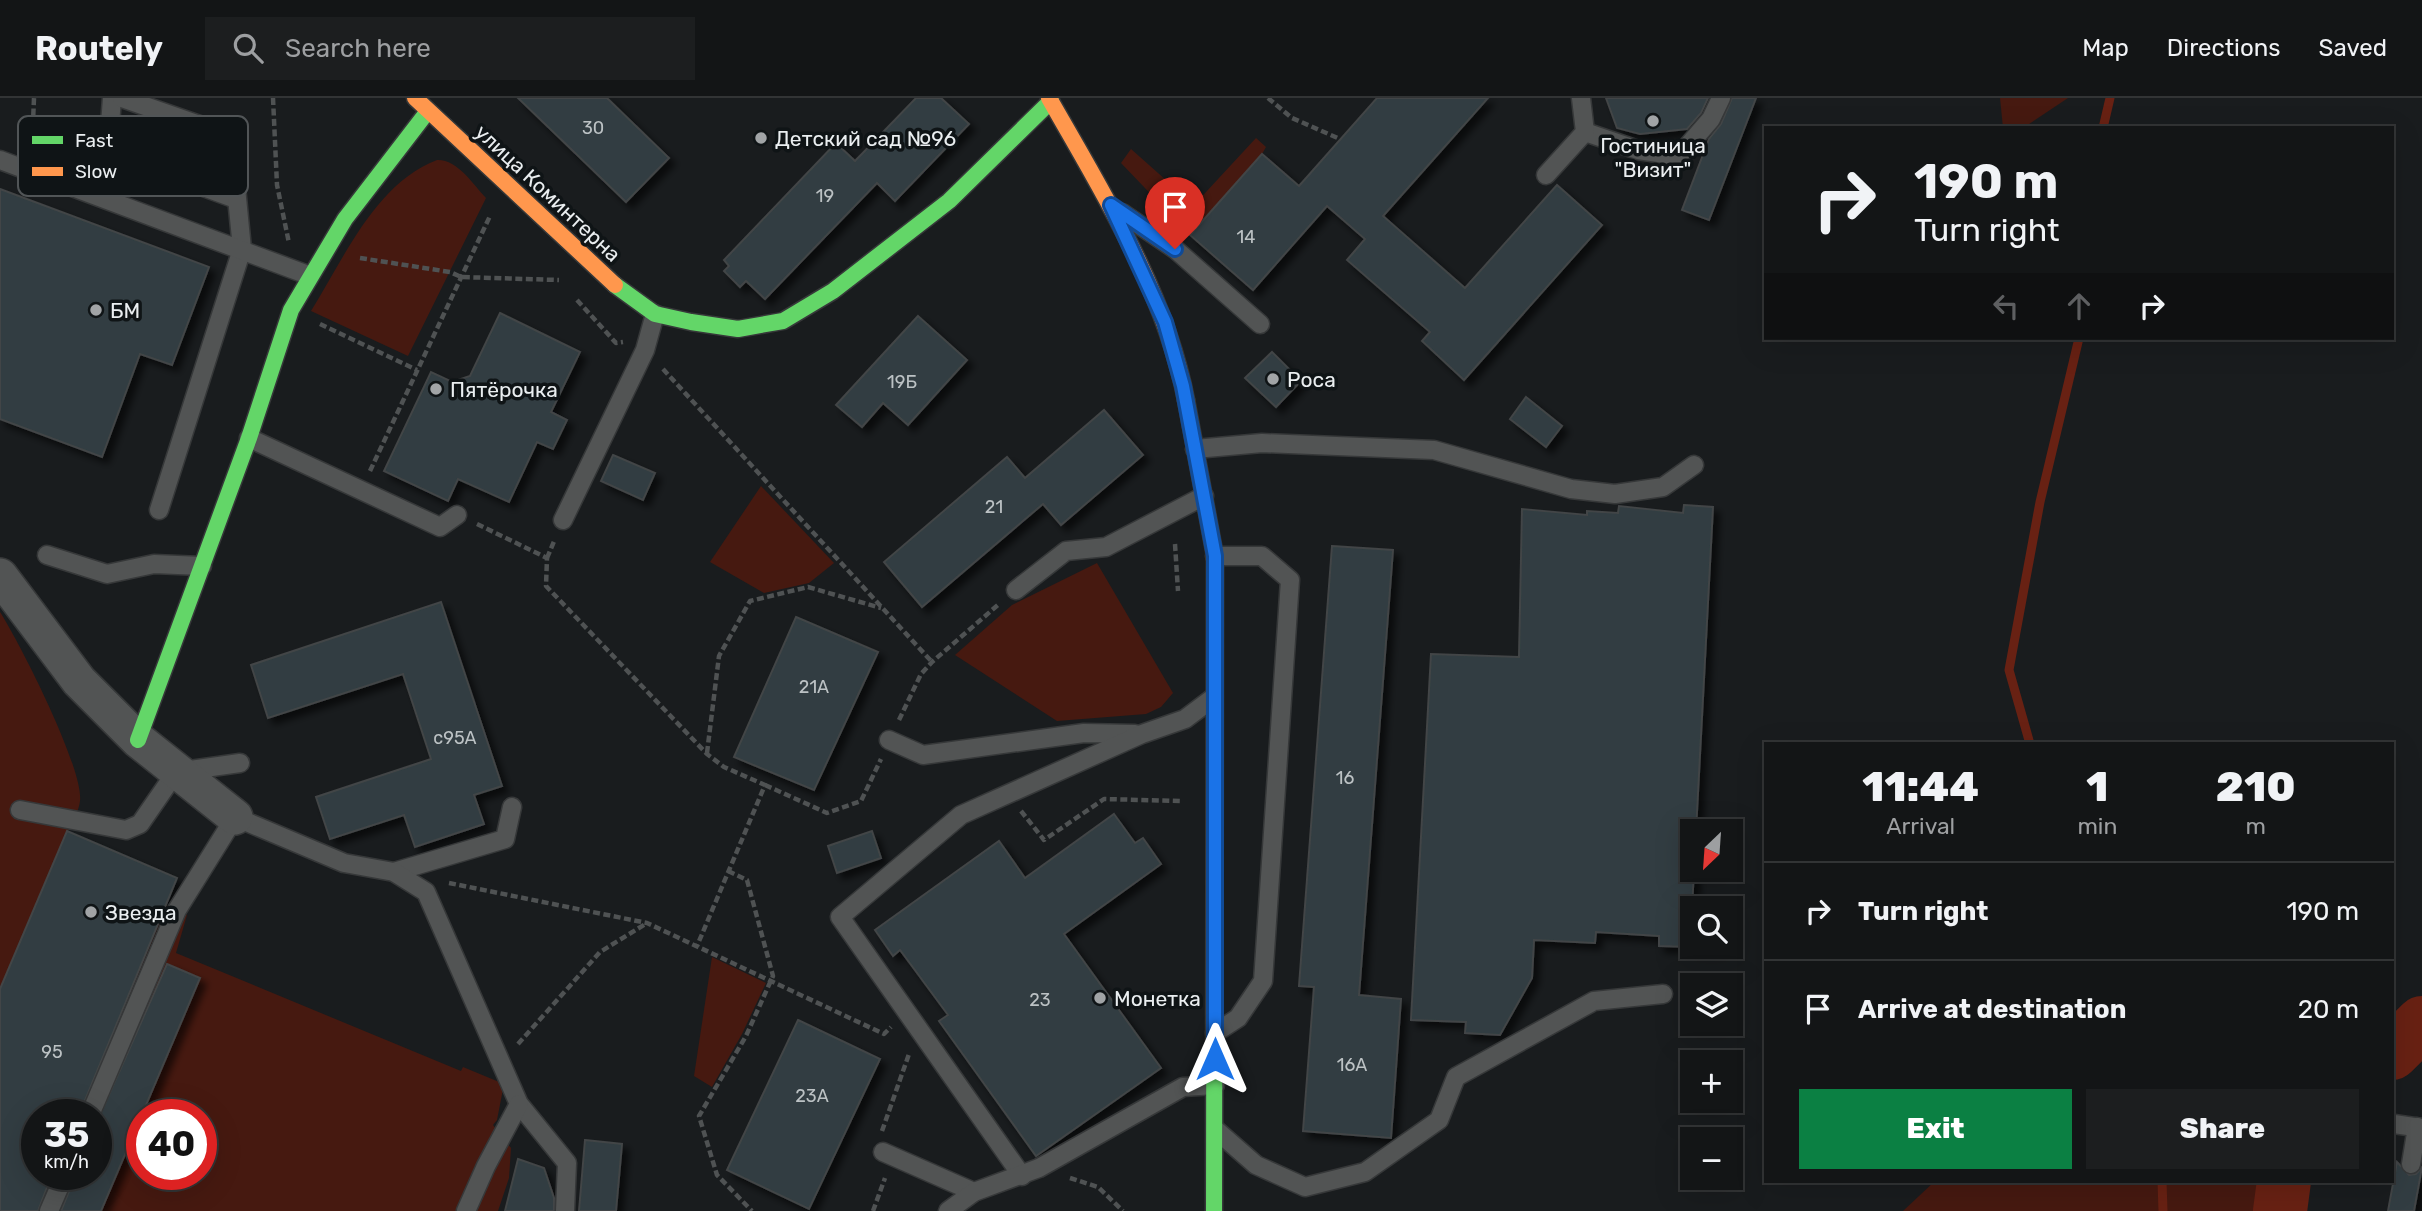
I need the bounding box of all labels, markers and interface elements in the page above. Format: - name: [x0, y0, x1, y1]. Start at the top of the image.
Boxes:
- search box: [205, 17, 695, 80]
- text: Routely: [35, 29, 163, 68]
- icon: search: [229, 29, 267, 67]
- text: Search here: [285, 33, 431, 64]
- text: Map: [2082, 34, 2129, 62]
- text: Directions: [2167, 34, 2280, 62]
- text: Saved: [2318, 34, 2387, 62]
- marker: Гостиница "Визит": [1645, 113, 1661, 129]
- legend: [18, 116, 248, 196]
- house number: 30: [582, 117, 604, 139]
- street label: улица Коминтерна: [470, 119, 626, 267]
- place label: Детский сад №96: [775, 126, 956, 151]
- text: Fast: [75, 129, 114, 152]
- marker: Детский сад №96: [753, 130, 769, 146]
- place label: Гостиница "Визит": [1600, 133, 1706, 182]
- text: 190 m: [1914, 152, 2058, 210]
- icon: right: [1799, 154, 1890, 245]
- text: Slow: [75, 160, 117, 183]
- pin: [1145, 177, 1205, 249]
- house number: 19: [816, 185, 834, 207]
- icon: arrive: [1156, 188, 1194, 226]
- text: Turn right: [1914, 211, 2059, 249]
- house number: 14: [1237, 226, 1255, 248]
- icon: left: [1987, 287, 2025, 325]
- icon: ahead: [2060, 287, 2098, 325]
- icon: right: [2133, 287, 2171, 325]
- place label: БМ: [110, 298, 140, 323]
- marker: БМ: [88, 302, 104, 318]
- place label: Роса: [1287, 367, 1336, 392]
- house number: 19Б: [887, 371, 917, 393]
- marker: Роса: [1265, 371, 1281, 387]
- place label: Пятёрочка: [450, 377, 558, 402]
- marker: Пятёрочка: [428, 381, 444, 397]
- house number: 21: [985, 496, 1003, 518]
- house number: 21А: [799, 676, 829, 698]
- house number: с95А: [433, 727, 477, 749]
- text: 11:44: [1862, 762, 1979, 812]
- text: 1: [2086, 762, 2108, 812]
- text: 210: [2216, 762, 2296, 812]
- house number: 16: [1336, 767, 1354, 789]
- text: Arrival: [1886, 812, 1955, 840]
- text: min: [2077, 812, 2117, 840]
- text: m: [2245, 812, 2266, 840]
- north arrow: [1680, 819, 1743, 882]
- map controls: [1680, 819, 1743, 1190]
- icon: right: [1799, 892, 1837, 930]
- button: search: [1680, 896, 1743, 959]
- text: Turn right: [1858, 896, 1988, 927]
- text: 190 m: [2286, 896, 2359, 927]
- place label: Звезда: [105, 900, 177, 925]
- marker: Звезда: [83, 904, 99, 920]
- button: layers: [1680, 973, 1743, 1036]
- place label: Монетка: [1114, 986, 1201, 1011]
- house number: 23: [1029, 989, 1051, 1011]
- marker: Монетка: [1092, 990, 1108, 1006]
- icon: arrive: [1799, 990, 1837, 1028]
- text: Arrive at destination: [1858, 994, 2126, 1025]
- text: 20 m: [2298, 994, 2359, 1025]
- position arrow: [1178, 1022, 1252, 1096]
- house number: 95: [41, 1041, 63, 1063]
- button: +: [1680, 1050, 1743, 1113]
- house number: 16А: [1337, 1054, 1367, 1076]
- house number: 23А: [795, 1085, 829, 1107]
- button: Exit: [1799, 1089, 2072, 1169]
- button: Share: [2086, 1089, 2359, 1169]
- speed limit sign: 40: [126, 1099, 217, 1190]
- text: 35: [44, 1114, 89, 1156]
- button: −: [1680, 1127, 1743, 1190]
- text: km/h: [44, 1151, 89, 1173]

